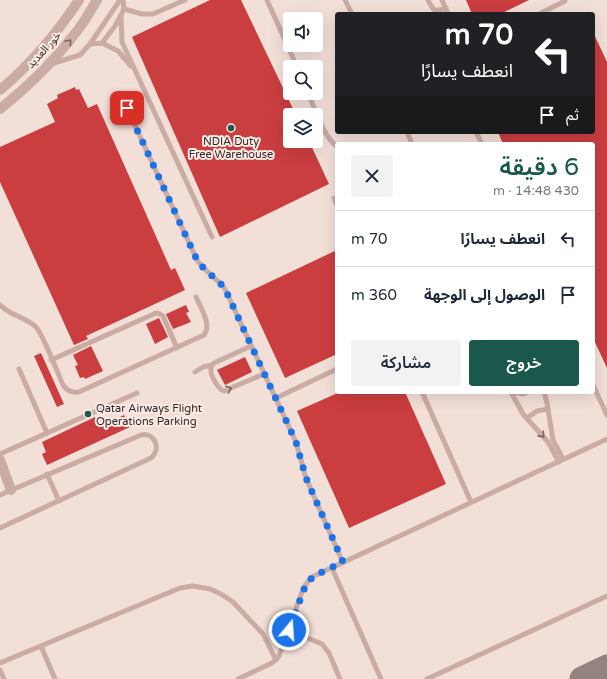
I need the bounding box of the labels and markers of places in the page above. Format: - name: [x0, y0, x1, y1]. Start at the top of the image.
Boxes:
- pin: [110, 91, 144, 125]
- marker: NDIA Duty Free Warehouse: [226, 123, 236, 133]
- place label: NDIA Duty Free Warehouse: [189, 135, 273, 161]
- place label: Qatar Airways Flight Operations Parking: [96, 402, 202, 428]
- marker: Qatar Airways Flight Operations Parking: [83, 409, 93, 419]

